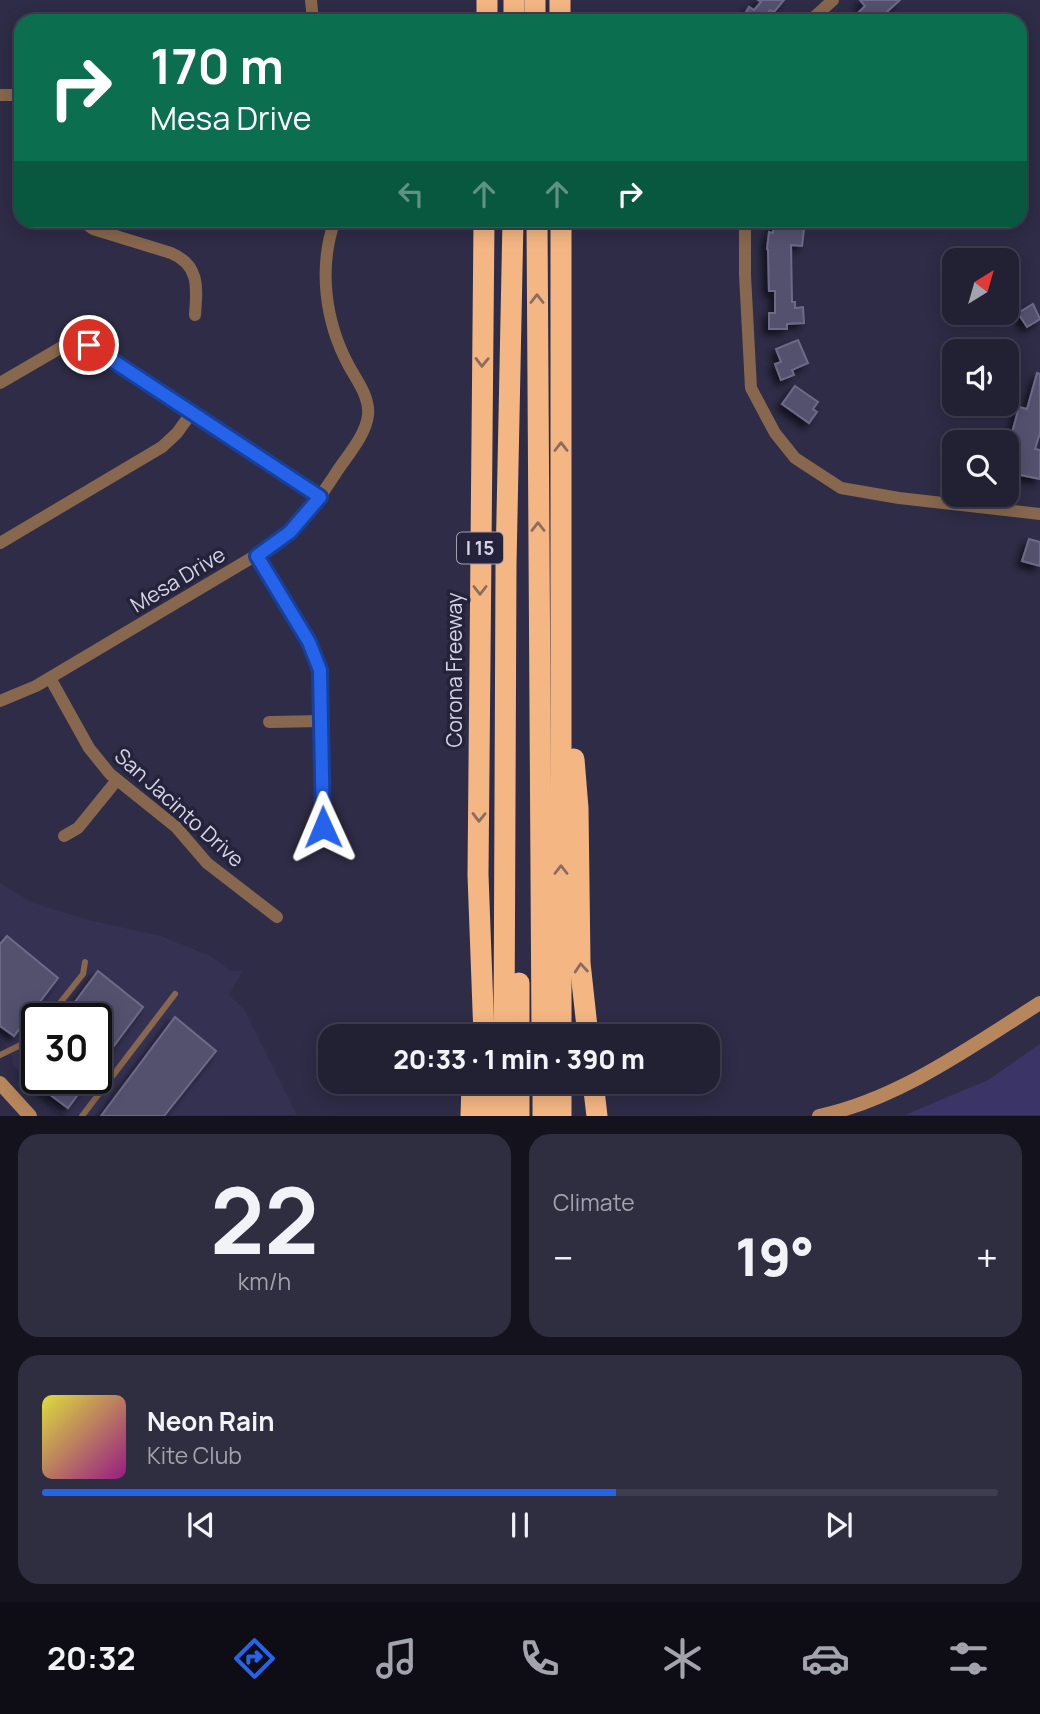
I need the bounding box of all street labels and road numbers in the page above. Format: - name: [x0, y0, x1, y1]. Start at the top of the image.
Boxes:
- road number: I 15: [457, 533, 503, 564]
- street label: Mesa Drive: [125, 540, 230, 618]
- street label: Corona Freeway: [440, 592, 468, 748]
- street label: San Jacinto Drive: [109, 742, 250, 873]

